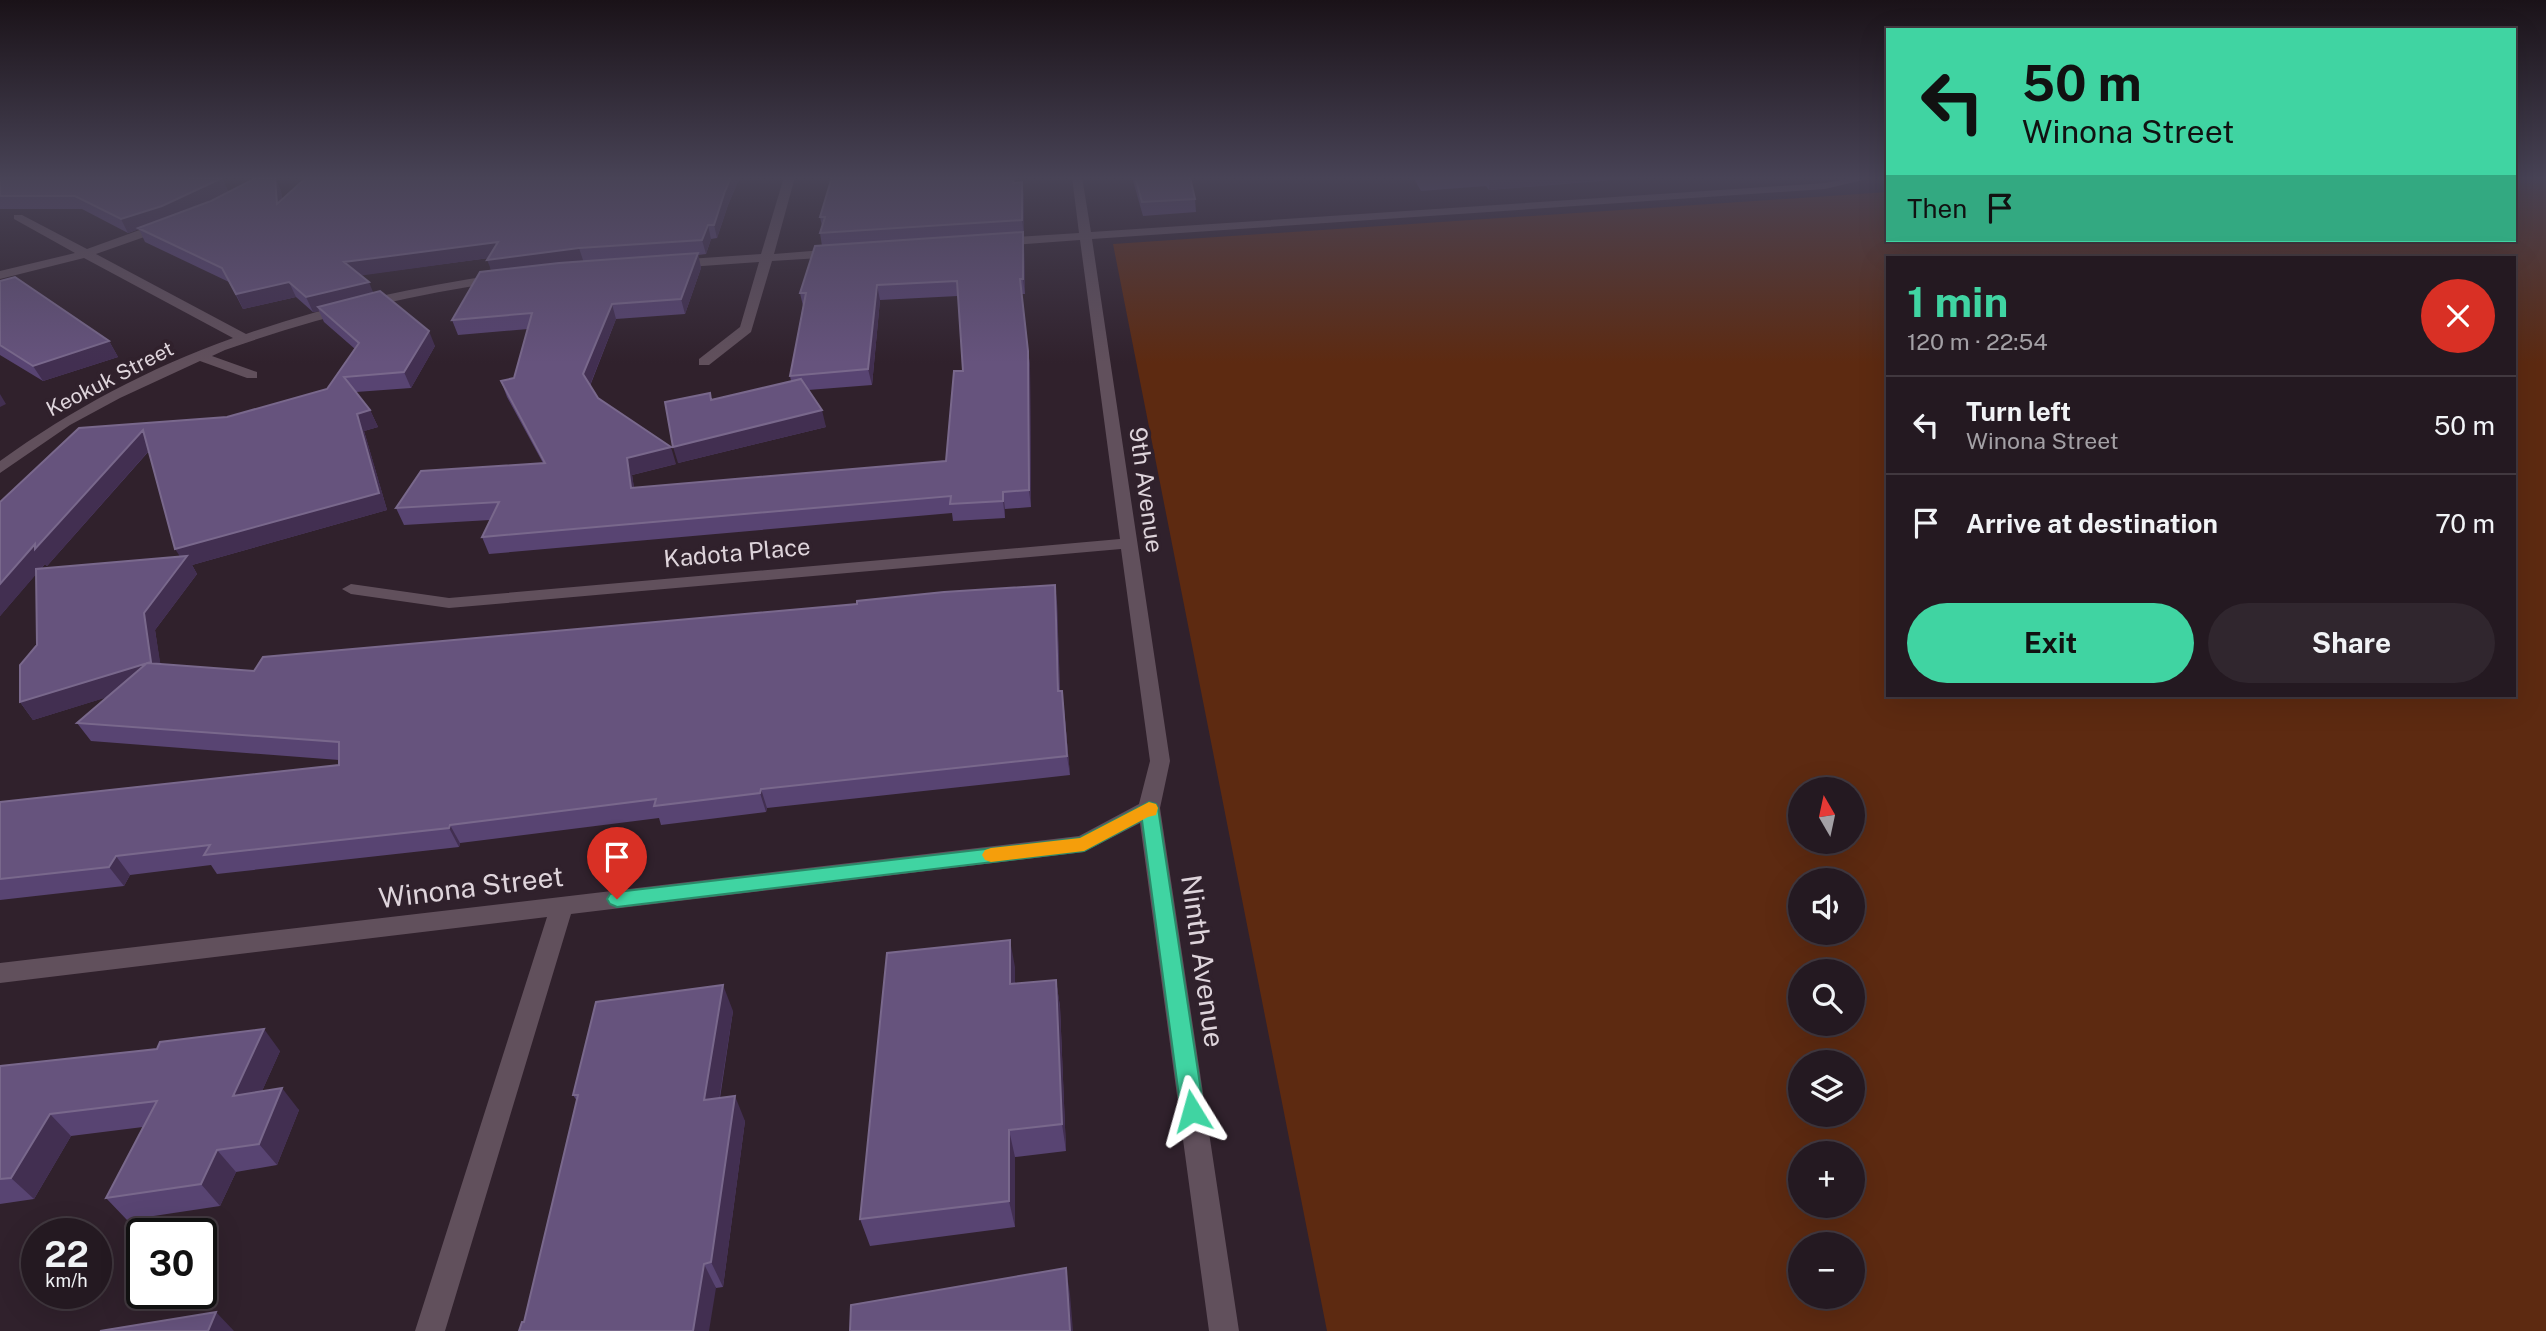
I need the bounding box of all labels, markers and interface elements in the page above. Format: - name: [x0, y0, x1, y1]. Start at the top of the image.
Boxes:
- text: 50 m: [2022, 54, 2142, 112]
- icon: left: [1907, 56, 1998, 147]
- text: Winona Street: [2022, 113, 2235, 150]
- icon: arrive: [1981, 189, 2019, 227]
- text: Then: [1907, 193, 1967, 224]
- text: 1 min: [1907, 277, 2008, 326]
- button: close: [2421, 279, 2495, 353]
- text: 120 m · 22:54: [1907, 328, 2048, 355]
- street label: Keokuk Street: [42, 336, 178, 421]
- text: Turn left: [1966, 396, 2071, 427]
- icon: left: [1907, 406, 1945, 444]
- text: 50 m: [2434, 410, 2495, 441]
- street label: 9th Avenue: [1124, 425, 1170, 554]
- text: Winona Street: [1966, 427, 2119, 454]
- icon: arrive: [1907, 504, 1945, 542]
- text: Arrive at destination: [1966, 508, 2218, 539]
- text: 70 m: [2435, 508, 2495, 539]
- street label: Kadota Place: [662, 532, 812, 572]
- button: Exit: [1907, 603, 2194, 683]
- button: Share: [2208, 603, 2495, 683]
- north arrow: [1788, 777, 1866, 854]
- map controls: [1788, 777, 1865, 1309]
- pin: [587, 827, 647, 899]
- icon: arrive: [598, 838, 636, 876]
- street label: Winona Street: [377, 859, 565, 914]
- button: sound: [1788, 868, 1865, 945]
- street label: Ninth Avenue: [1175, 873, 1232, 1049]
- button: search: [1788, 959, 1865, 1036]
- button: layers: [1788, 1050, 1865, 1127]
- position arrow: [1155, 1074, 1229, 1148]
- button: +: [1788, 1141, 1865, 1218]
- speed limit sign: 30: [126, 1218, 217, 1309]
- button: −: [1788, 1232, 1865, 1309]
- text: 22: [44, 1234, 89, 1275]
- text: km/h: [45, 1270, 88, 1291]

